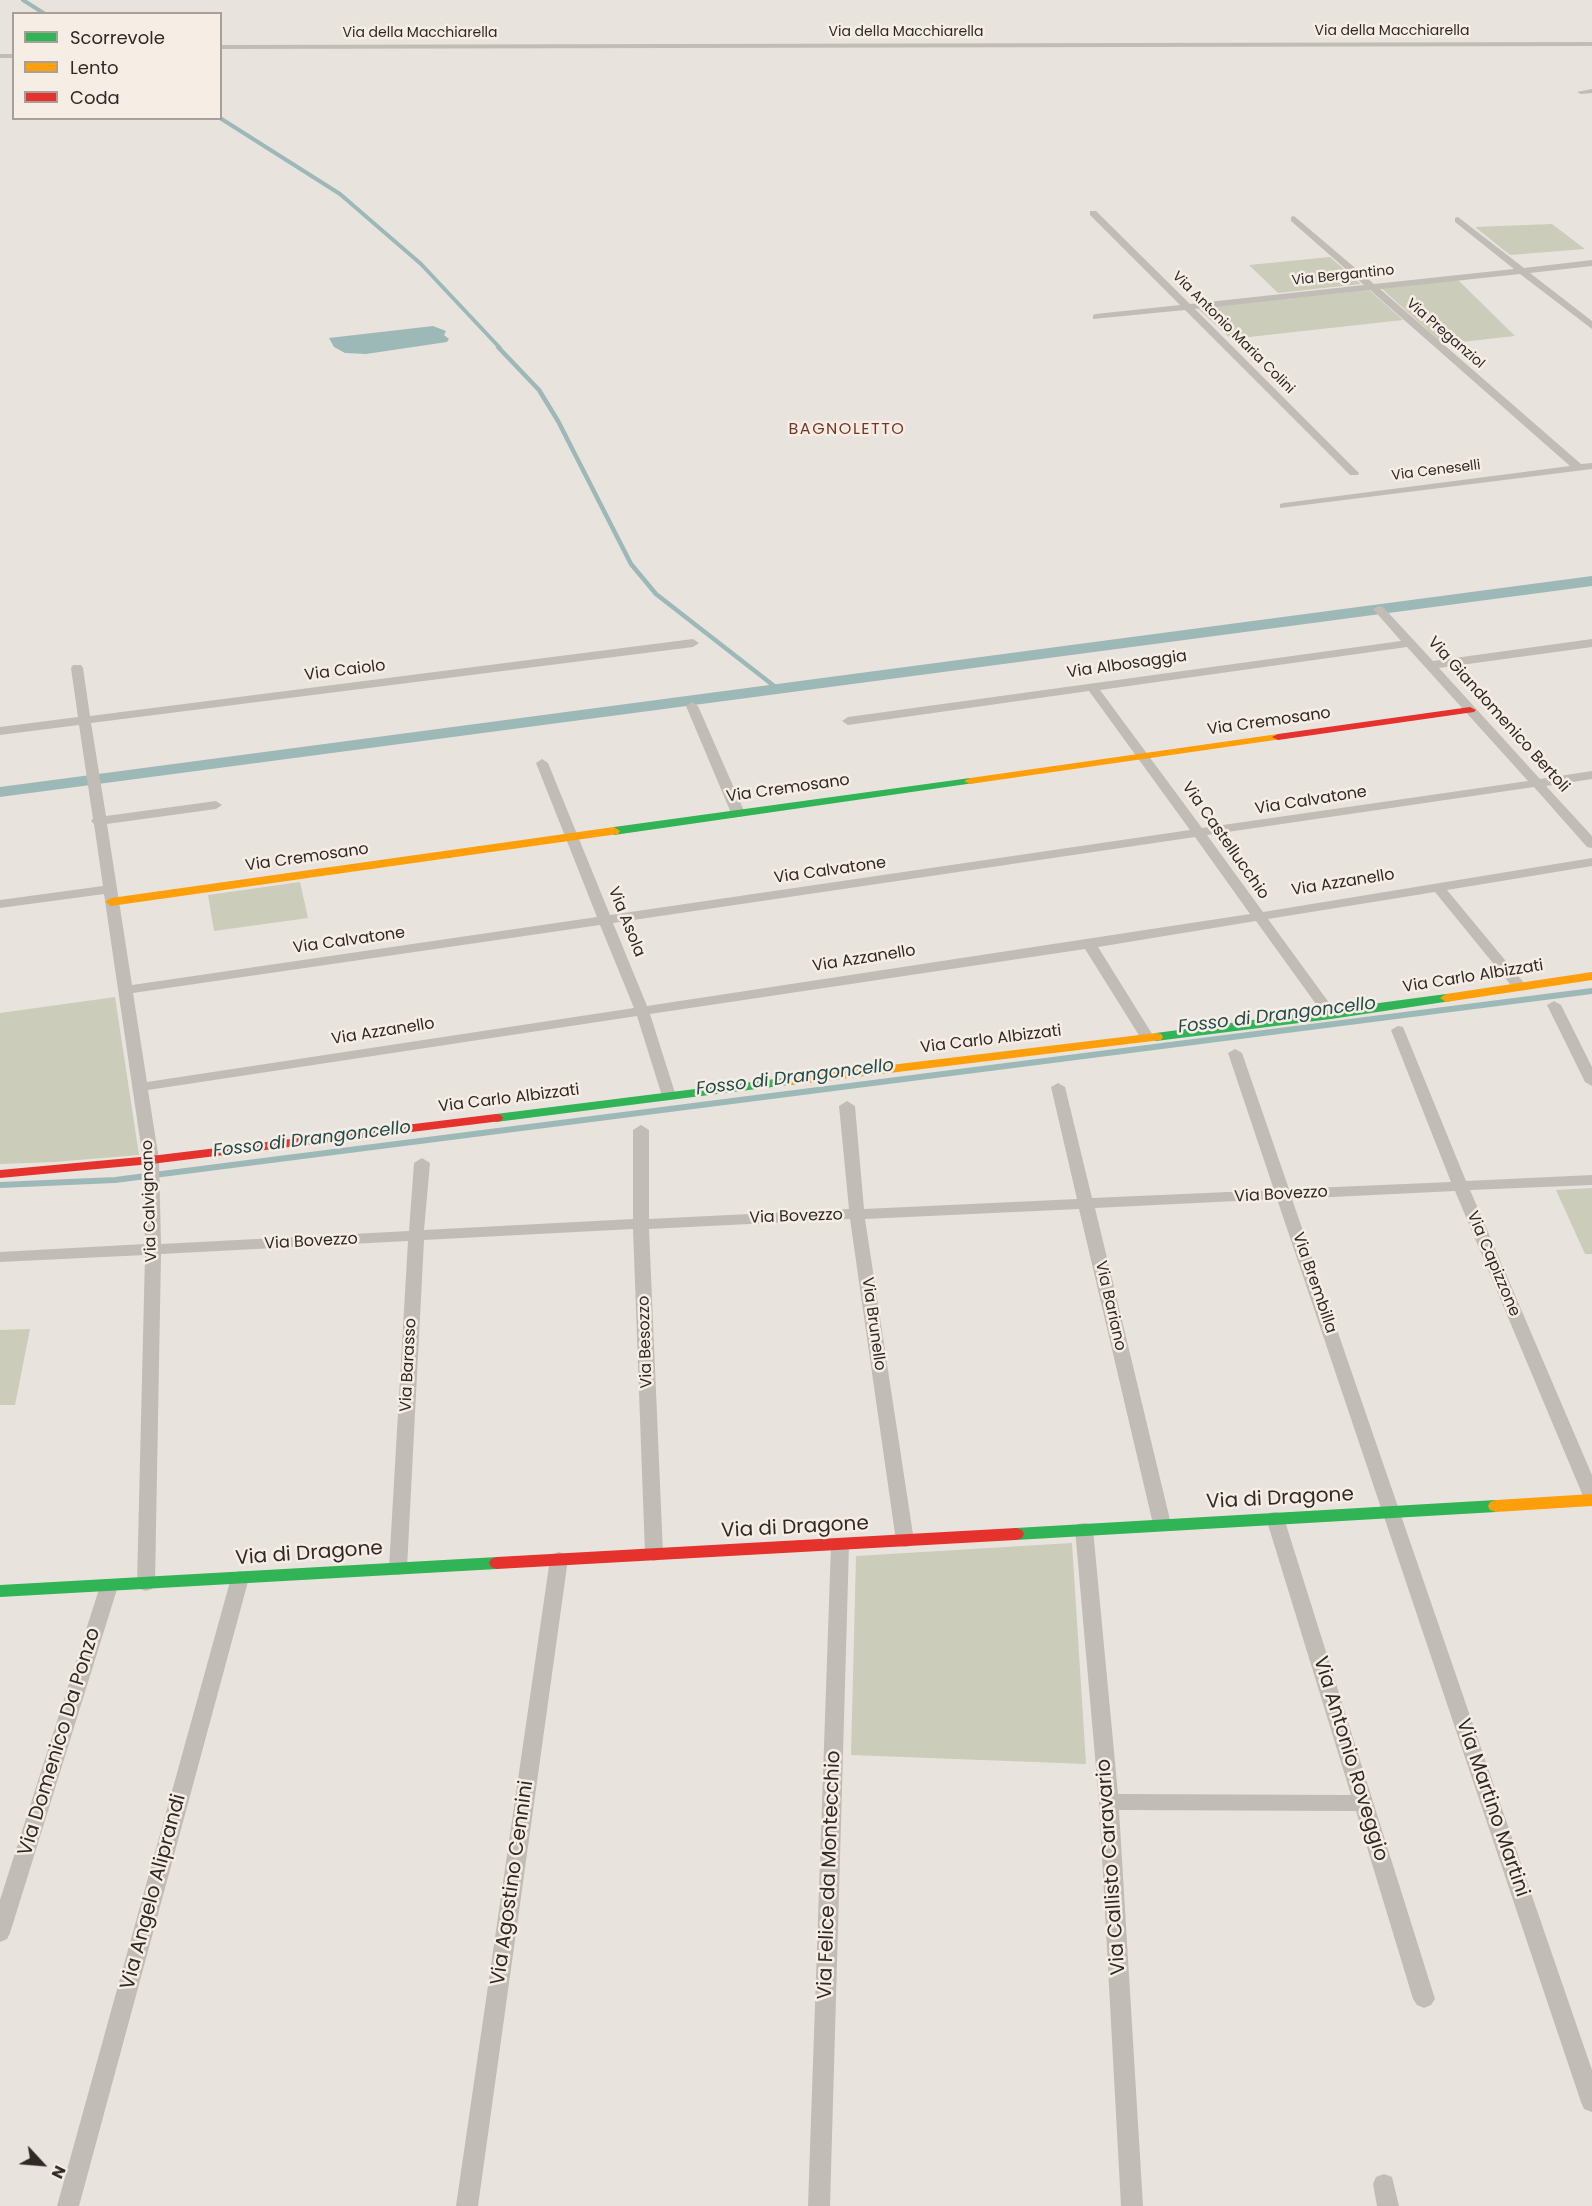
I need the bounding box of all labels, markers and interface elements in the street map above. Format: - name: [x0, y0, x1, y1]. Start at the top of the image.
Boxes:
- legend: [12, 12, 222, 120]
- street label: Via della Macchiarella: [1315, 23, 1469, 39]
- street label: Via della Macchiarella: [829, 24, 983, 40]
- text: Scorrevole: [70, 25, 165, 50]
- street label: Via della Macchiarella: [343, 25, 497, 41]
- text: Lento: [70, 55, 119, 80]
- text: Coda: [70, 85, 120, 110]
- street label: Via Bergantino: [1291, 262, 1395, 290]
- street label: Via Antonio Maria Colini: [1168, 268, 1298, 398]
- street label: Via Preganziol: [1402, 295, 1488, 373]
- district label: BAGNOLETTO: [789, 420, 905, 440]
- street label: Via Ceneselli: [1391, 457, 1481, 485]
- street label: Via Giandomenico Bertoli: [1423, 633, 1573, 797]
- street label: Via Albosaggia: [1066, 647, 1188, 683]
- street label: Via Caiolo: [303, 657, 387, 685]
- street label: Via Cremosano: [1206, 704, 1332, 740]
- street label: Via Cremosano: [725, 771, 851, 807]
- street label: Via Castellucchio: [1177, 779, 1273, 903]
- street label: Via Calvatone: [1254, 783, 1368, 819]
- street label: Via Cremosano: [244, 840, 370, 876]
- street label: Via Calvatone: [773, 854, 887, 888]
- street label: Via Azzanello: [1290, 865, 1396, 901]
- street label: Via Asola: [603, 884, 649, 960]
- street label: Via Calvatone: [292, 924, 406, 958]
- street label: Via Azzanello: [811, 941, 917, 977]
- street label: Via Carlo Albizzati: [1401, 956, 1545, 998]
- water label: Fosso di Drangoncello: [1177, 993, 1377, 1039]
- street label: Via Azzanello: [330, 1014, 436, 1050]
- street label: Via Carlo Albizzati: [919, 1022, 1063, 1058]
- water label: Fosso di Drangoncello: [695, 1055, 895, 1101]
- street label: Via Carlo Albizzati: [437, 1081, 581, 1117]
- water label: Fosso di Drangoncello: [212, 1117, 412, 1163]
- street label: Via Calvignano: [138, 1140, 162, 1262]
- street label: Via Bovezzo: [1234, 1183, 1328, 1207]
- street label: Via Bovezzo: [749, 1206, 843, 1228]
- street label: Via Capizzone: [1462, 1208, 1524, 1320]
- street label: Via Bovezzo: [264, 1230, 358, 1254]
- street label: Via Brembilla: [1288, 1230, 1340, 1336]
- street label: Via Bariano: [1090, 1259, 1130, 1353]
- street label: Via Brunello: [857, 1276, 889, 1372]
- street label: Via Besozzo: [635, 1295, 657, 1389]
- street label: Via Barasso: [397, 1317, 421, 1413]
- street label: Via di Dragone: [1206, 1483, 1354, 1515]
- street label: Via di Dragone: [721, 1512, 869, 1544]
- street label: Via di Dragone: [234, 1537, 384, 1571]
- street label: Via Domenico Da Ponzo: [14, 1625, 106, 1859]
- street label: Via Antonio Roveggio: [1307, 1654, 1393, 1864]
- street label: Via Martino Martini: [1450, 1716, 1534, 1900]
- street label: Via Felice da Montecchio: [814, 1750, 846, 2000]
- street label: Via Callisto Caravario: [1092, 1758, 1132, 1976]
- street label: Via Agostino Cennini: [487, 1779, 539, 1987]
- street label: Via Angelo Aliprandi: [116, 1792, 192, 1992]
- north arrow: [12, 2134, 72, 2194]
- text: N: [46, 2162, 72, 2183]

